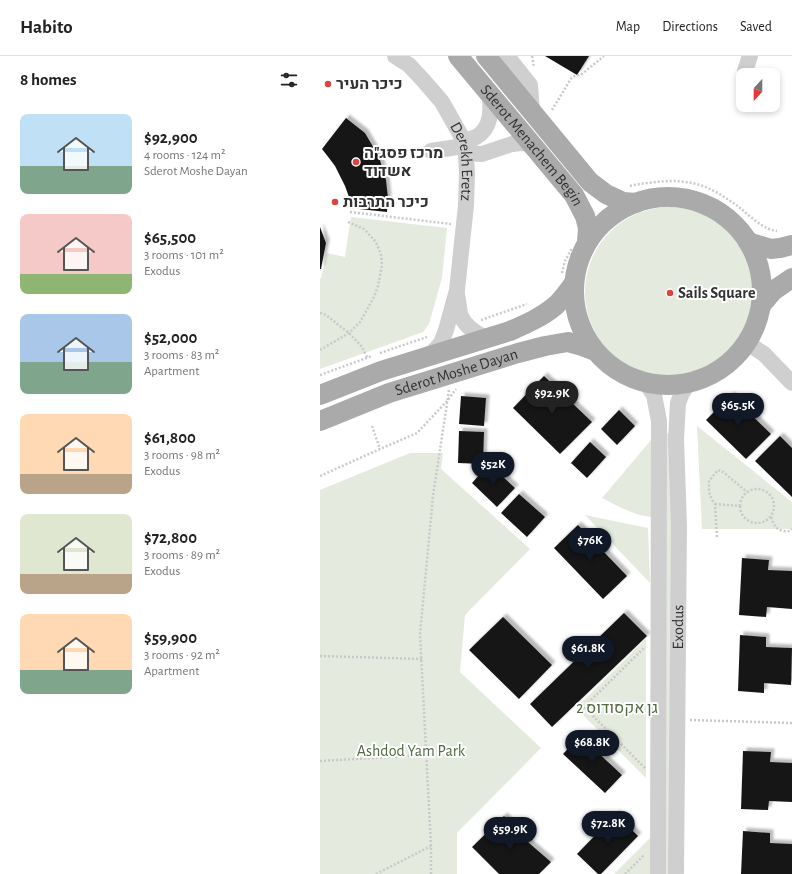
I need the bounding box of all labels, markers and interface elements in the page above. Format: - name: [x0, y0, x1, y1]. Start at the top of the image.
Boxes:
- text: Habito: [20, 18, 73, 37]
- text: Map: [616, 20, 640, 34]
- text: Directions: [662, 20, 718, 34]
- text: Saved: [740, 20, 772, 34]
- north arrow: [736, 68, 780, 112]
- map controls: [736, 68, 780, 112]
- icon: filters: [278, 69, 300, 91]
- text: 8 homes: [20, 71, 77, 88]
- place label: כיכר העיר: [336, 76, 403, 92]
- marker: כיכר העיר: [323, 79, 333, 89]
- street label: Sderot Menachem Begin: [477, 82, 586, 208]
- street label: Derekh Eretz: [447, 119, 475, 202]
- text: $92,900: [144, 129, 198, 146]
- icon: home: [52, 130, 100, 178]
- place label: מרכז פסג"ה אשדוד: [364, 145, 443, 179]
- text: 4 rooms · 124 m²: [144, 149, 225, 162]
- marker: מרכז פסג"ה אשדוד: [351, 157, 361, 167]
- text: Sderot Moshe Dayan: [144, 165, 248, 178]
- place label: כיכר התרבות: [343, 194, 429, 210]
- marker: כיכר התרבות: [330, 197, 340, 207]
- text: $65,500: [144, 229, 196, 246]
- icon: home: [52, 230, 100, 278]
- text: 3 rooms · 101 m²: [144, 249, 224, 262]
- text: Exodus: [144, 265, 180, 278]
- place label: Sails Square: [678, 285, 756, 301]
- marker: Sails Square: [665, 288, 675, 298]
- text: $52,000: [144, 329, 197, 346]
- icon: home: [52, 330, 100, 378]
- street label: Sderot Moshe Dayan: [393, 346, 520, 399]
- text: 3 rooms · 83 m²: [144, 349, 219, 362]
- text: Apartment: [144, 365, 199, 378]
- pin: $92.9K: [519, 381, 585, 415]
- text: $92.9K: [534, 387, 570, 400]
- pin: $65.5K: [705, 393, 771, 427]
- text: $65.5K: [721, 399, 755, 412]
- text: $61,800: [144, 429, 196, 446]
- icon: home: [52, 430, 100, 478]
- text: 3 rooms · 98 m²: [144, 449, 220, 462]
- pin: $52K: [469, 452, 517, 486]
- text: $52K: [480, 458, 506, 471]
- text: Exodus: [144, 465, 180, 478]
- pin: $76K: [566, 528, 614, 562]
- text: $72,800: [144, 529, 197, 546]
- icon: home: [52, 530, 100, 578]
- text: $76K: [577, 534, 603, 547]
- text: 3 rooms · 89 m²: [144, 549, 220, 562]
- text: Exodus: [144, 565, 180, 578]
- street label: Exodus: [670, 605, 686, 649]
- text: $59,900: [144, 629, 197, 646]
- icon: home: [52, 630, 100, 678]
- pin: $61.8K: [555, 636, 621, 670]
- text: $61.8K: [571, 642, 605, 655]
- text: 3 rooms · 92 m²: [144, 649, 220, 662]
- text: Apartment: [144, 665, 199, 678]
- park label: גן אקסודוס 2: [576, 700, 658, 716]
- pin: $68.8K: [559, 730, 625, 764]
- text: $68.8K: [574, 736, 610, 749]
- park label: Ashdod Yam Park: [357, 743, 466, 759]
- pin: $72.8K: [575, 811, 641, 845]
- pin: $59.9K: [477, 817, 543, 851]
- text: $72.8K: [591, 817, 625, 830]
- text: $59.9K: [493, 823, 527, 836]

